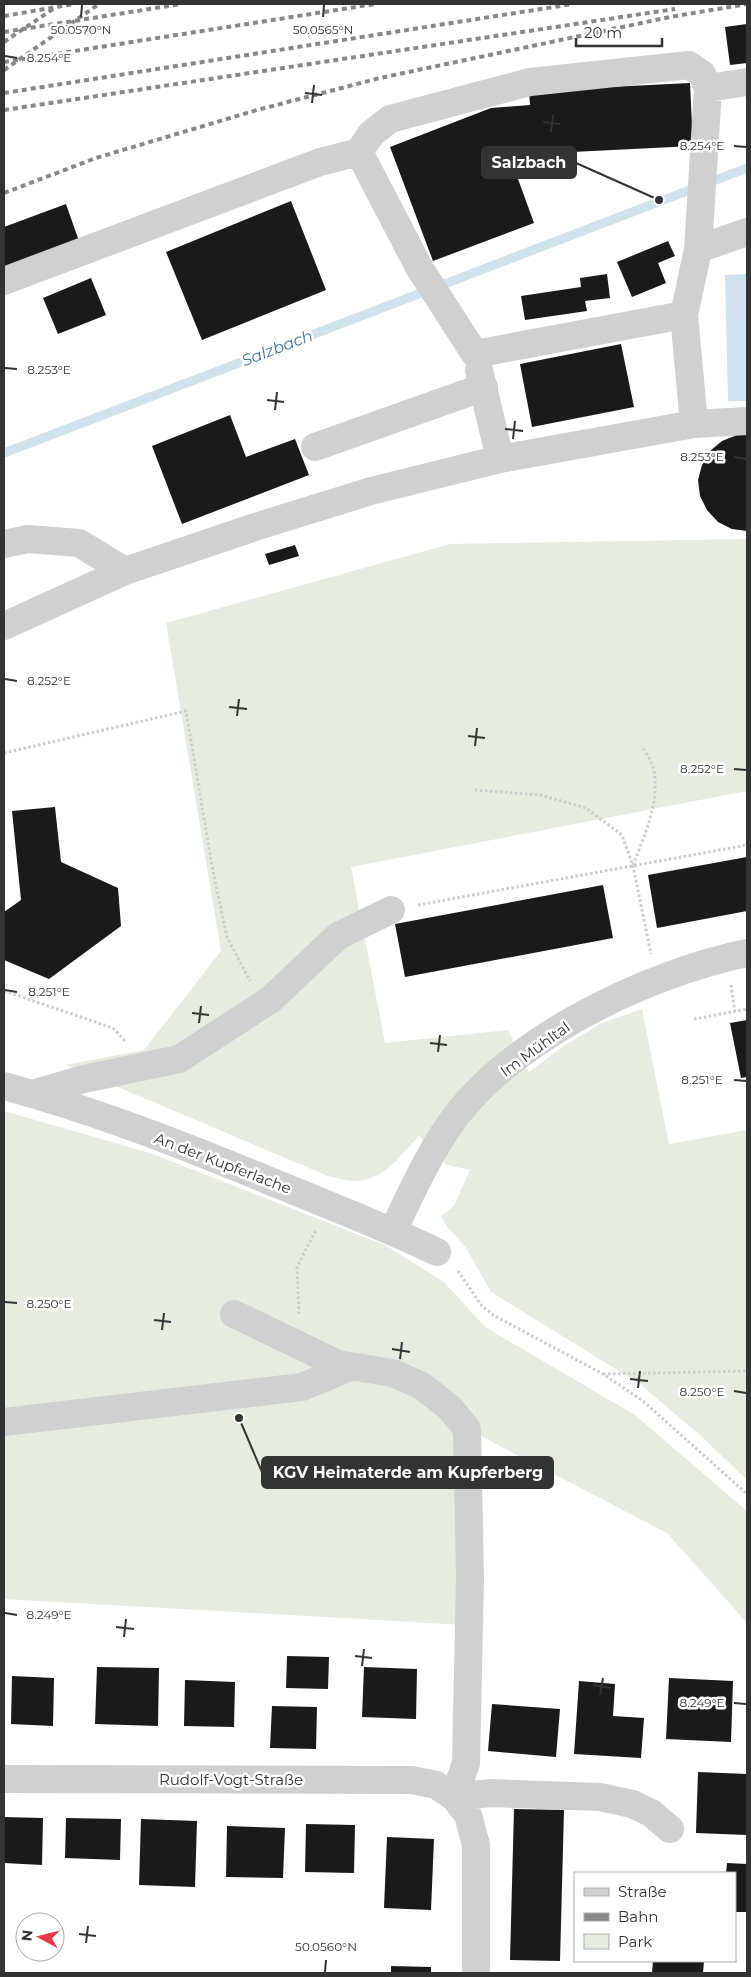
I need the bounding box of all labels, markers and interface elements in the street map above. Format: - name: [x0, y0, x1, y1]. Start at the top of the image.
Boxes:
- scale bar: [576, 15, 662, 47]
- text: 50.0570°N: [50, 22, 112, 37]
- text: 50.0565°N: [293, 22, 353, 37]
- text: 20 m: [584, 23, 622, 42]
- text: 8.254°E: [27, 50, 71, 65]
- text: 8.254°E: [680, 138, 724, 153]
- callout: Salzbach: [482, 147, 576, 178]
- text: Salzbach: [492, 153, 566, 172]
- water label: Salzbach: [239, 326, 315, 370]
- text: 8.253°E: [27, 362, 71, 377]
- text: 8.253°E: [680, 449, 724, 464]
- text: 8.252°E: [27, 673, 71, 688]
- text: 8.252°E: [680, 761, 724, 776]
- text: 8.251°E: [28, 984, 70, 999]
- street label: Im Mühltal: [496, 1017, 574, 1081]
- text: 8.251°E: [681, 1072, 723, 1087]
- street label: An der Kupferlache: [152, 1128, 294, 1198]
- text: 8.250°E: [26, 1296, 72, 1311]
- text: 8.250°E: [679, 1384, 725, 1399]
- callout: KGV Heimaterde am Kupferberg: [262, 1457, 553, 1488]
- text: KGV Heimaterde am Kupferberg: [273, 1463, 543, 1482]
- text: 8.249°E: [26, 1607, 72, 1622]
- text: 8.249°E: [679, 1695, 725, 1710]
- street label: Rudolf-Vogt-Straße: [159, 1770, 303, 1789]
- legend: [574, 1872, 736, 1962]
- text: Straße: [618, 1882, 667, 1901]
- text: Bahn: [618, 1907, 658, 1926]
- north arrow: [15, 1912, 65, 1962]
- text: N: [17, 1929, 37, 1942]
- text: Park: [618, 1932, 652, 1951]
- text: 50.0560°N: [295, 1939, 357, 1954]

